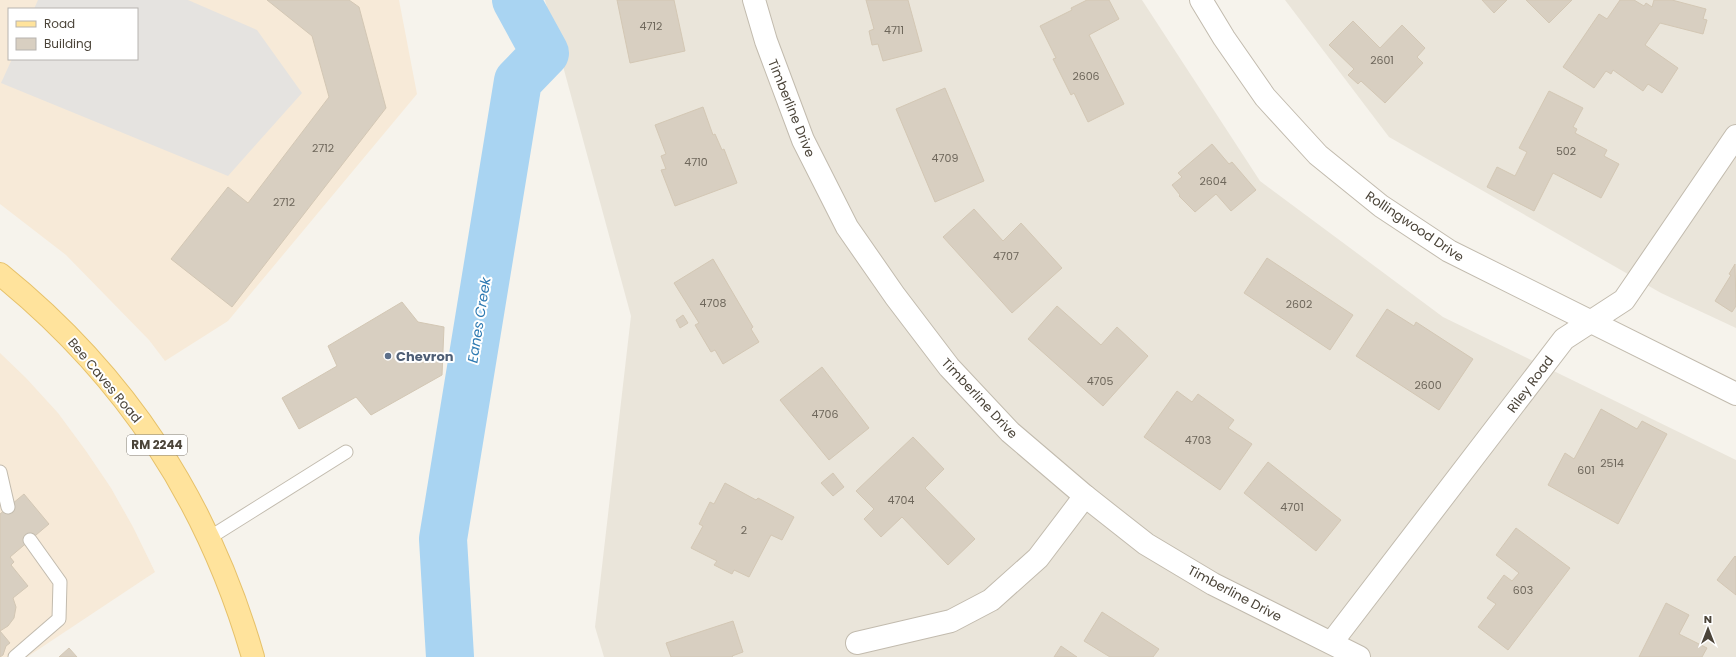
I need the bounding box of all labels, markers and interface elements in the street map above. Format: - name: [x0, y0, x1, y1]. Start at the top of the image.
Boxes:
- legend: [8, 8, 138, 60]
- text: Road: [44, 15, 75, 32]
- house number: 4712: [640, 18, 662, 34]
- house number: 4711: [884, 22, 904, 38]
- text: Building: [44, 35, 92, 52]
- house number: 2601: [1370, 52, 1394, 68]
- street label: Timberline Drive: [763, 56, 820, 160]
- house number: 2606: [1072, 68, 1100, 84]
- house number: 2712: [312, 140, 334, 156]
- house number: 502: [1556, 143, 1576, 159]
- house number: 4709: [932, 150, 958, 166]
- house number: 4710: [684, 154, 708, 170]
- house number: 2604: [1199, 173, 1227, 189]
- street label: Rollingwood Drive: [1362, 186, 1468, 266]
- house number: 2712: [273, 194, 295, 210]
- house number: 4707: [993, 248, 1019, 264]
- water label: Eanes Creek: [462, 275, 496, 364]
- house number: 4708: [700, 295, 726, 311]
- house number: 2602: [1286, 296, 1312, 312]
- street label: Bee Caves Road: [63, 334, 146, 427]
- place label: Chevron: [396, 347, 454, 366]
- marker: Chevron: [383, 351, 393, 361]
- street label: Riley Road: [1503, 352, 1558, 417]
- street label: Timberline Drive: [937, 354, 1022, 443]
- house number: 4705: [1087, 373, 1113, 389]
- house number: 2600: [1414, 377, 1442, 393]
- house number: 4706: [812, 406, 838, 422]
- house number: 4703: [1185, 432, 1211, 448]
- road number: RM 2244: [127, 435, 187, 455]
- house number: 2514: [1600, 455, 1624, 471]
- house number: 601: [1577, 462, 1595, 478]
- house number: 4704: [888, 492, 914, 508]
- house number: 4701: [1280, 499, 1304, 515]
- house number: 2: [741, 522, 747, 538]
- street label: Timberline Drive: [1184, 561, 1285, 626]
- house number: 603: [1513, 582, 1533, 598]
- north arrow: [1688, 609, 1728, 649]
- text: N: [1704, 611, 1712, 627]

